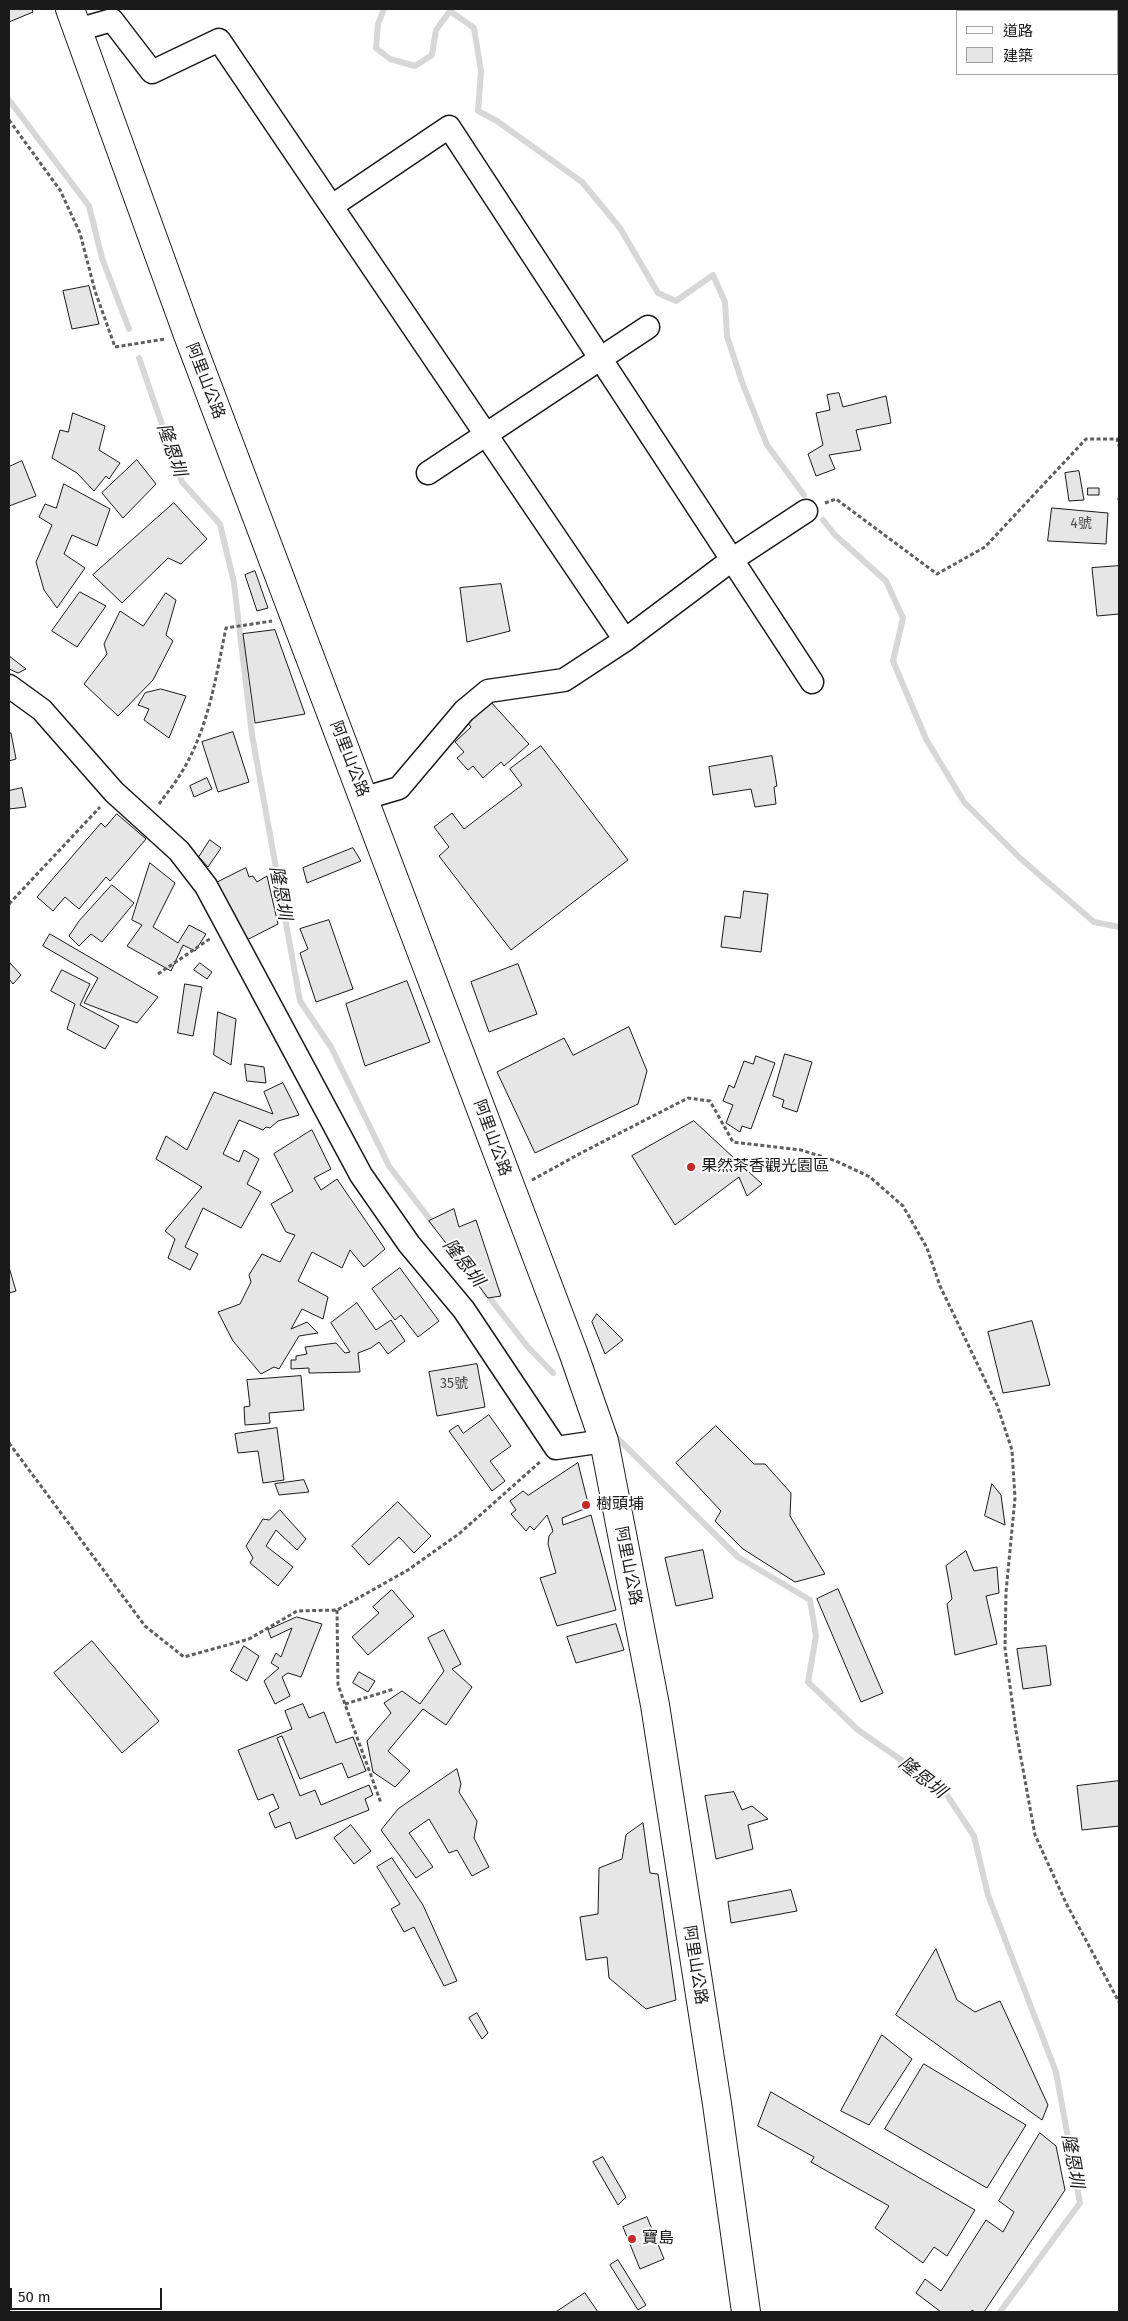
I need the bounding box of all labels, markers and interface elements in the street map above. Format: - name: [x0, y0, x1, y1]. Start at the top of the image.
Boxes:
- legend: [956, 10, 1118, 75]
- text: 道路: [1003, 22, 1033, 40]
- text: 建築: [1003, 47, 1033, 65]
- street label: 阿里山公路: [182, 340, 228, 422]
- water label: 隆恩圳: [152, 421, 190, 479]
- house number: 4號: [1070, 516, 1092, 532]
- street label: 阿里山公路: [326, 718, 372, 800]
- water label: 隆恩圳: [265, 865, 295, 921]
- street label: 阿里山公路: [469, 1097, 515, 1179]
- place label: 果然茶香觀光園區: [701, 1157, 829, 1177]
- marker: 果然茶香觀光園區: [685, 1161, 697, 1173]
- water label: 隆恩圳: [438, 1235, 488, 1291]
- house number: 35號: [440, 1376, 468, 1392]
- place label: 樹頭埔: [596, 1495, 644, 1515]
- marker: 樹頭埔: [580, 1499, 592, 1511]
- street label: 阿里山公路: [611, 1525, 645, 1607]
- water label: 隆恩圳: [894, 1753, 950, 1803]
- street label: 阿里山公路: [679, 1924, 711, 2006]
- water label: 隆恩圳: [1057, 2133, 1087, 2189]
- place label: 寶島: [642, 2229, 674, 2249]
- marker: 寶島: [626, 2233, 638, 2245]
- scale bar: [12, 2278, 165, 2310]
- text: 50 m: [18, 2288, 51, 2306]

